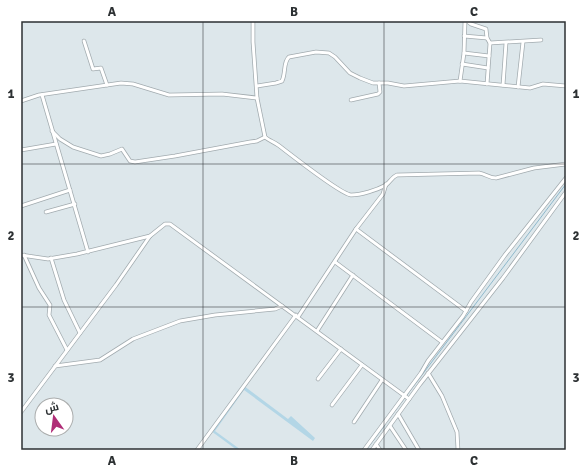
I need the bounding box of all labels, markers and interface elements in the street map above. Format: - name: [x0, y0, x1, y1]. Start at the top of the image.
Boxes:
- text: A: [108, 4, 117, 20]
- text: B: [290, 4, 298, 20]
- text: C: [470, 4, 478, 20]
- text: 1: [7, 86, 15, 102]
- text: 1: [572, 86, 580, 102]
- text: 2: [7, 228, 15, 244]
- text: 2: [572, 228, 580, 244]
- text: 3: [7, 370, 15, 386]
- text: 3: [572, 370, 580, 386]
- north arrow: [34, 397, 74, 437]
- text: ش: [43, 400, 60, 416]
- text: A: [108, 453, 117, 469]
- text: B: [290, 453, 298, 469]
- text: C: [470, 453, 478, 469]

